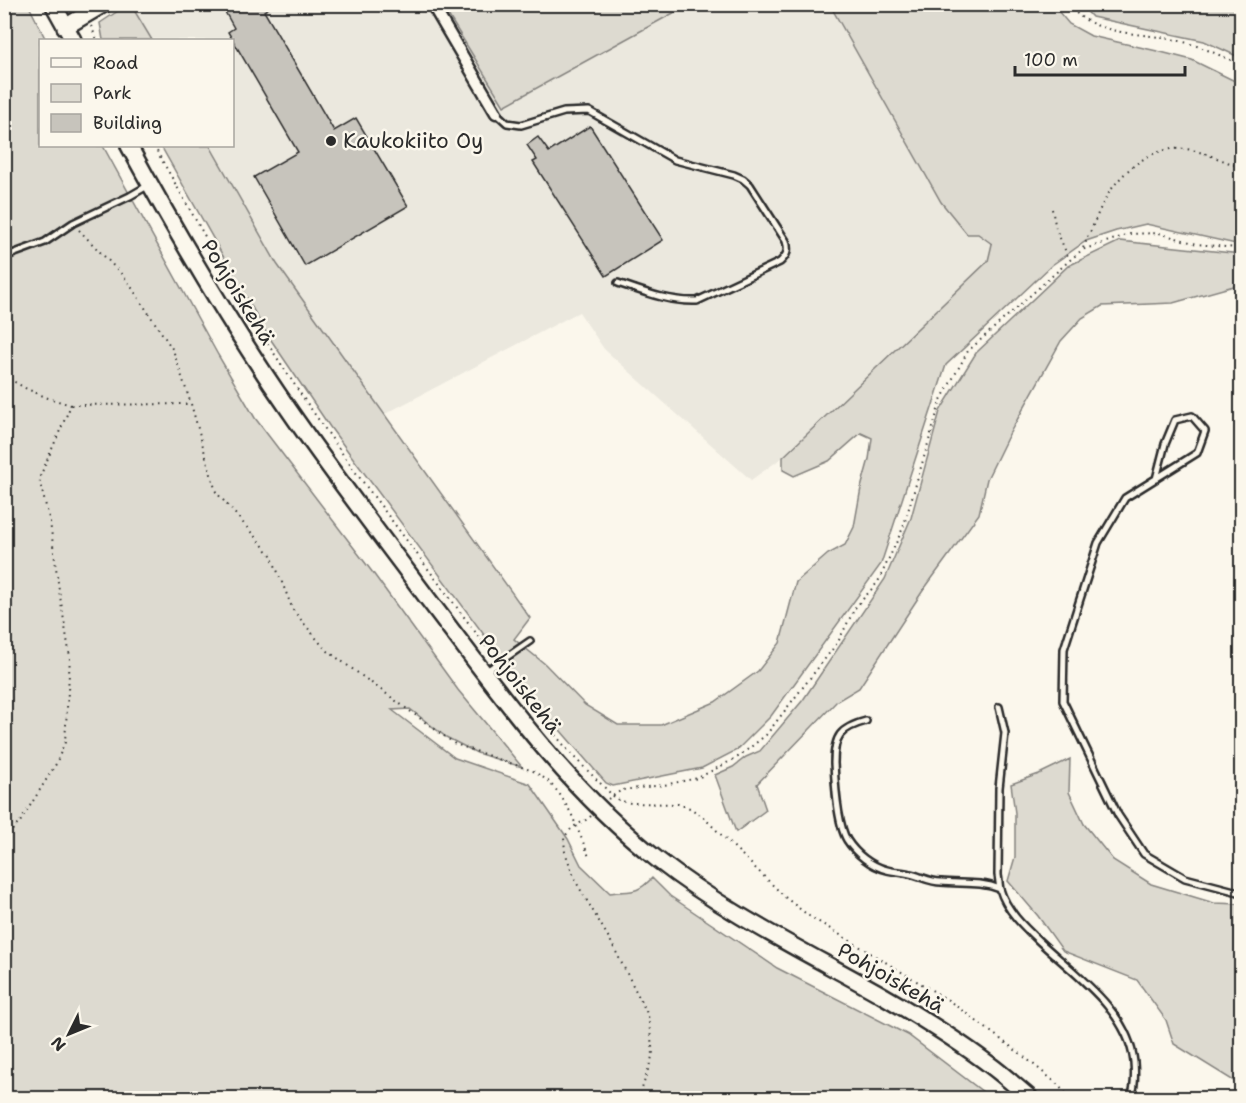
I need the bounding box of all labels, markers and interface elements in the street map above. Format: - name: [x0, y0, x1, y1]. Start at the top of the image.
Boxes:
- legend: [39, 39, 234, 147]
- scale bar: [1015, 39, 1184, 77]
- text: 100 m: [1024, 48, 1078, 72]
- text: Road: [93, 51, 138, 75]
- text: Park: [93, 81, 132, 105]
- text: Building: [93, 111, 162, 135]
- place label: Kaukokiito Oy: [343, 127, 483, 155]
- marker: Kaukokiito Oy: [324, 134, 338, 148]
- street label: Pohjoiskehä: [195, 234, 281, 350]
- street label: Pohjoiskehä: [472, 628, 568, 740]
- street label: Pohjoiskehä: [832, 936, 950, 1020]
- north arrow: [39, 1004, 99, 1064]
- text: N: [46, 1032, 70, 1056]

